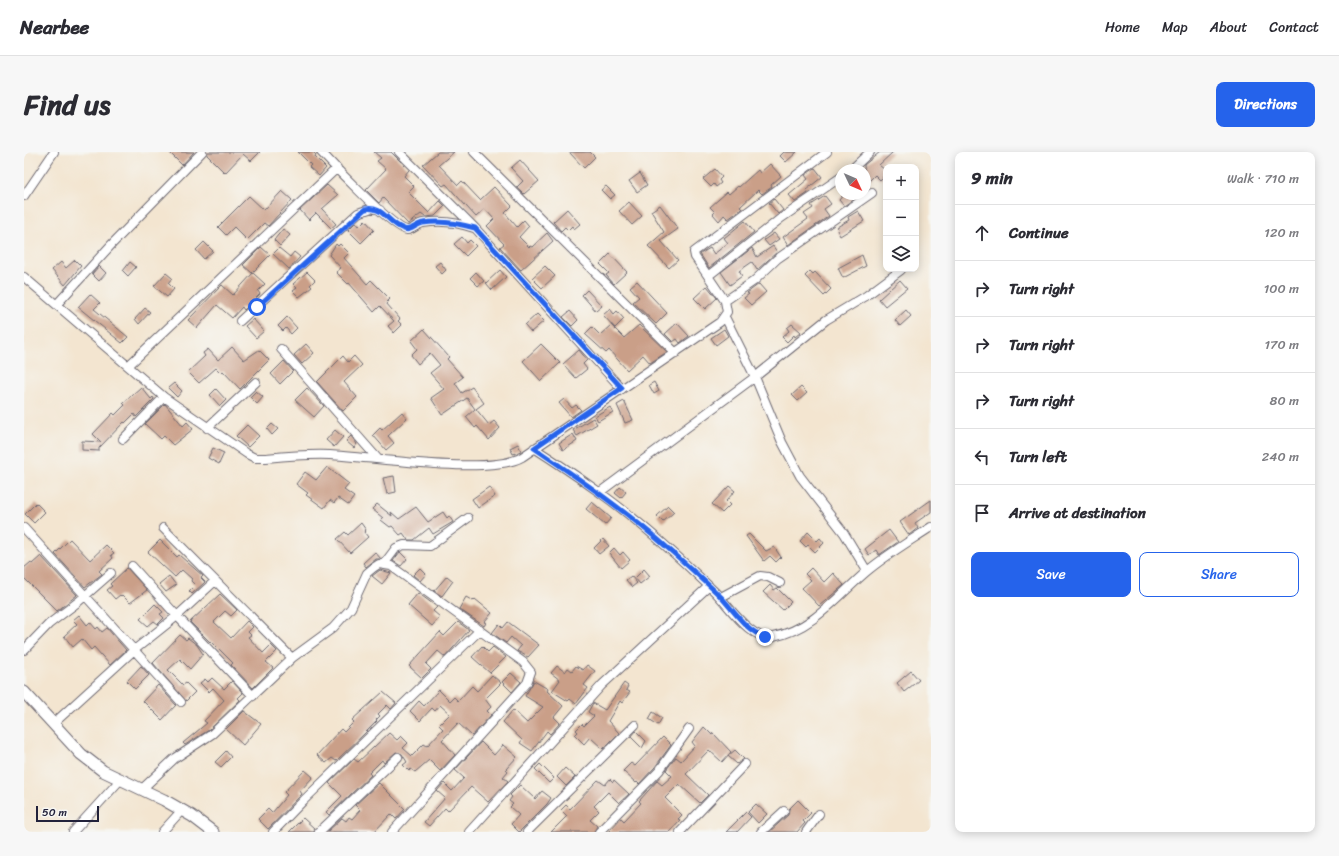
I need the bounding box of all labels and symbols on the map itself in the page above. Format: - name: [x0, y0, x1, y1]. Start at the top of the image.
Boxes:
- north arrow: [835, 164, 871, 200]
- route start: [248, 298, 266, 316]
- route end: [756, 628, 774, 646]
- scale bar: [36, 804, 99, 823]

